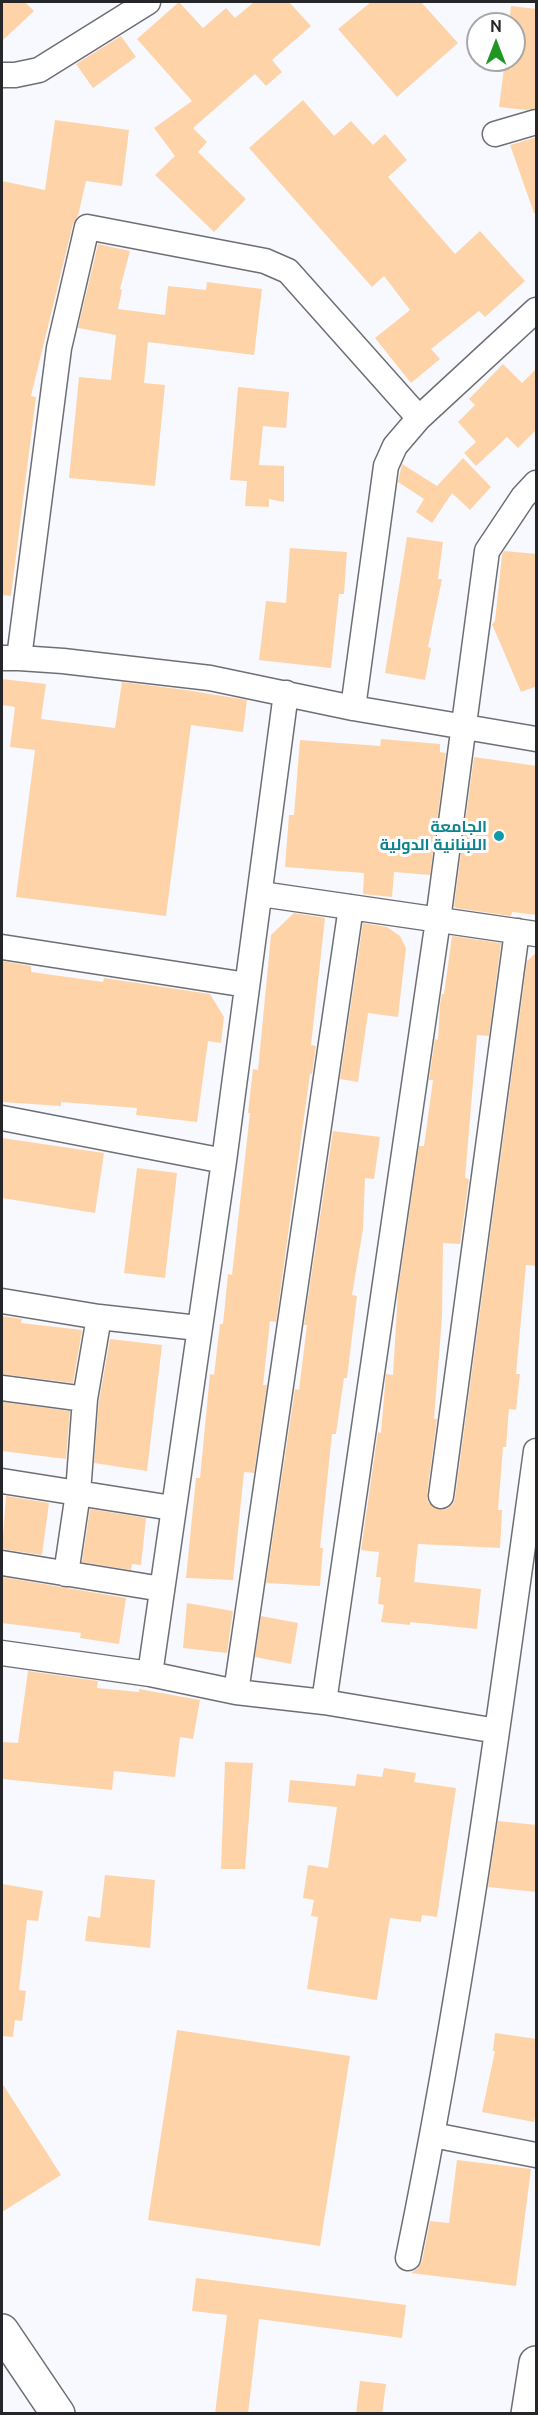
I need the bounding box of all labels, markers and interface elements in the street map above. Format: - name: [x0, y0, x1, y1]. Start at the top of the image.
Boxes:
- north arrow: [466, 12, 526, 72]
- text: N: [490, 17, 502, 35]
- place label: الجامعة اللبنانية الدولية: [380, 817, 487, 855]
- marker: الجامعة اللبنانية الدولية: [492, 829, 506, 843]

